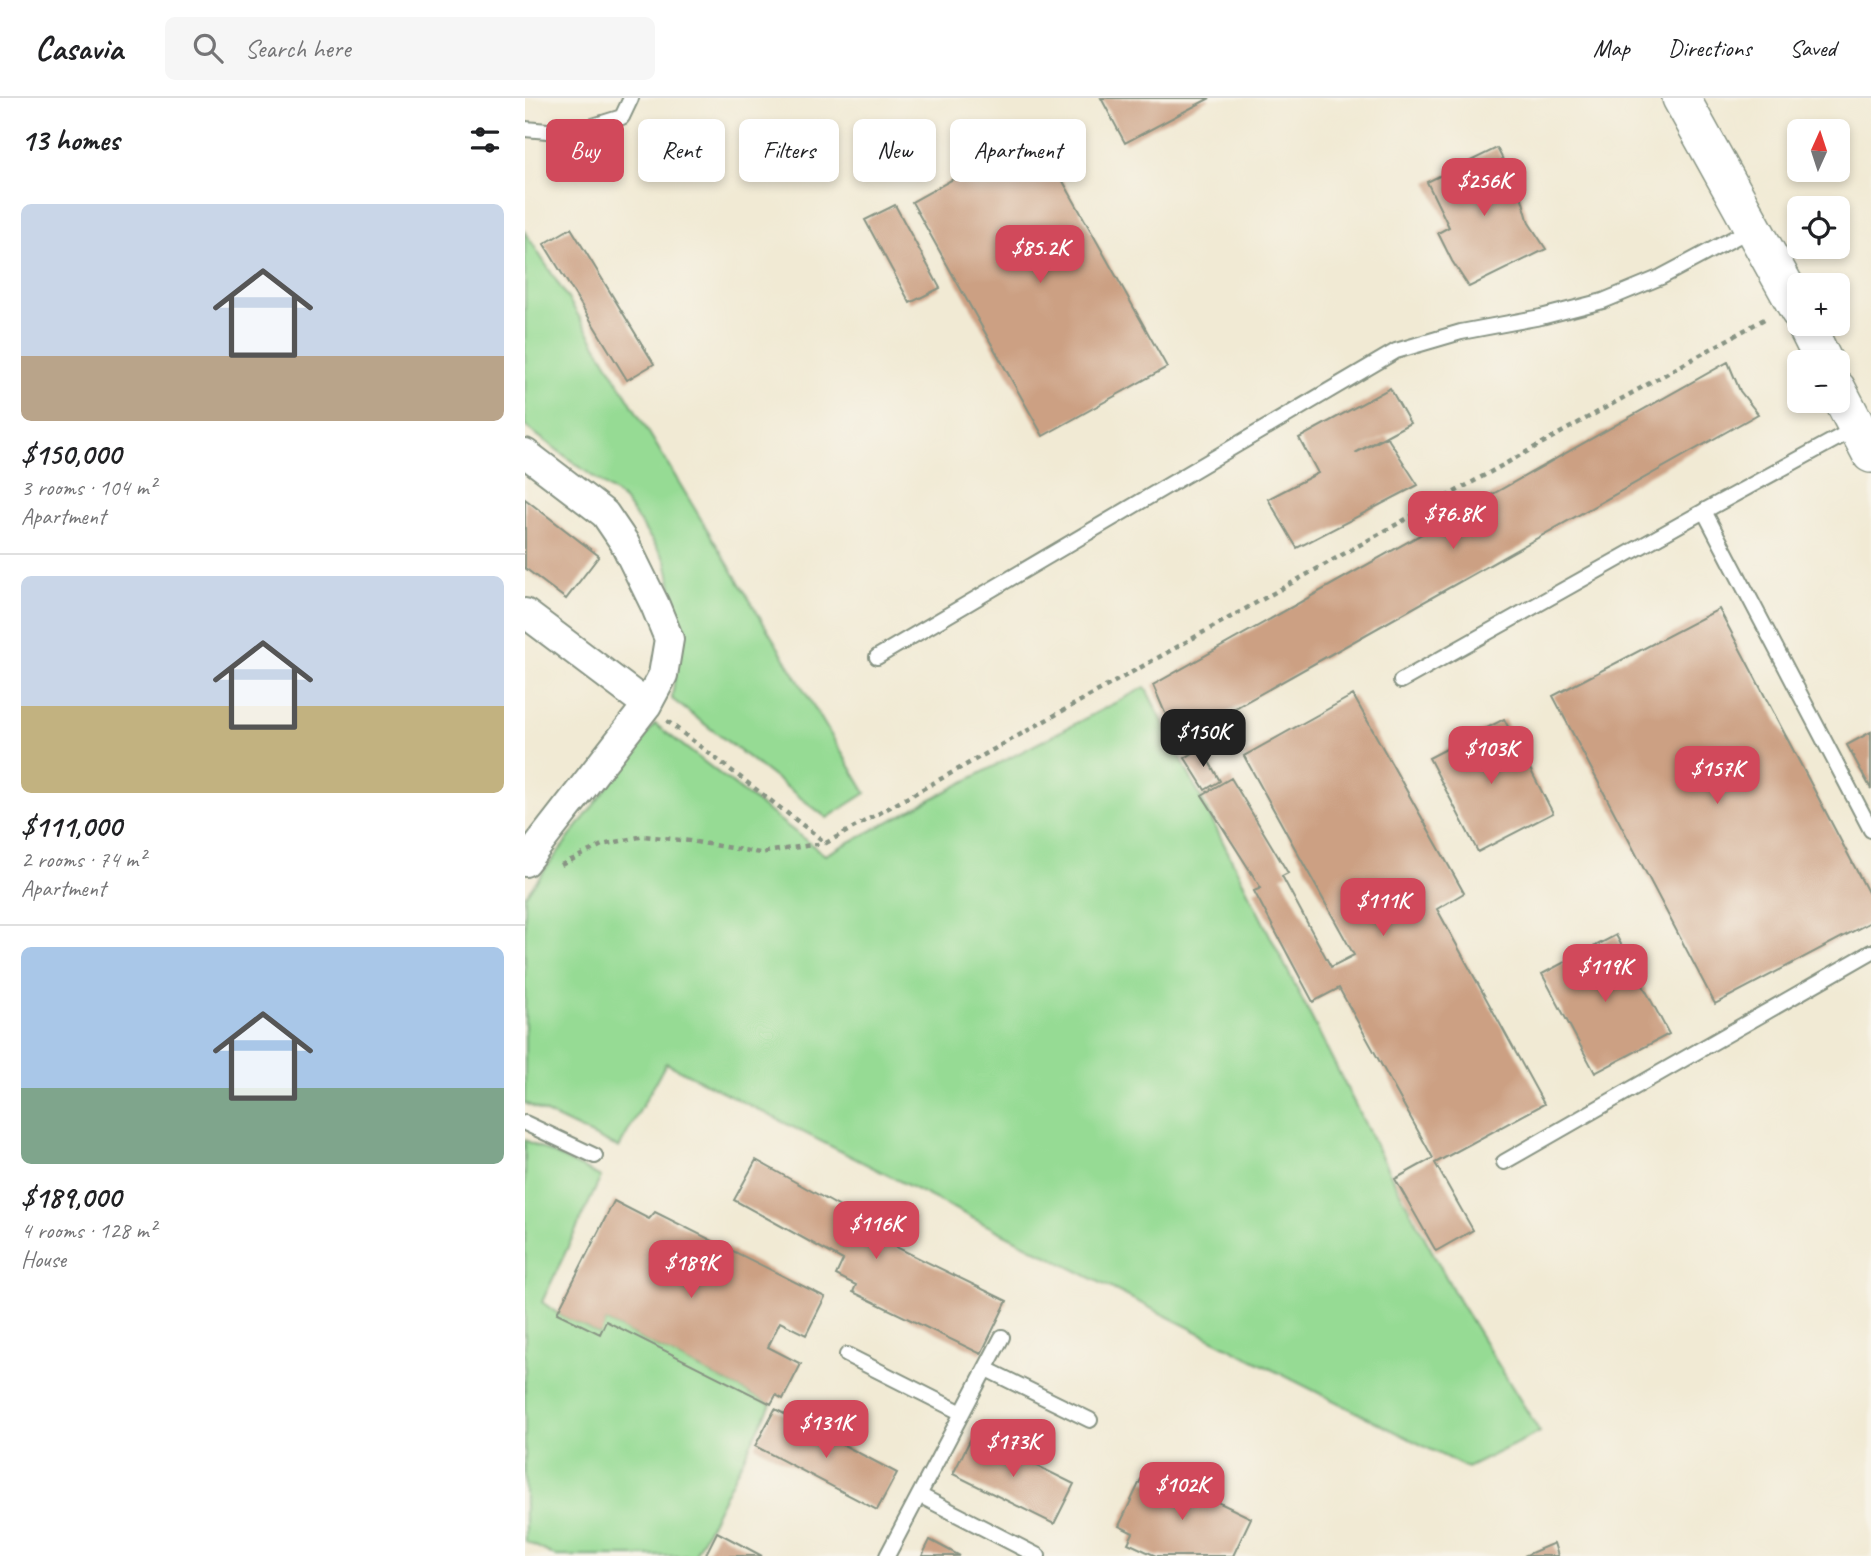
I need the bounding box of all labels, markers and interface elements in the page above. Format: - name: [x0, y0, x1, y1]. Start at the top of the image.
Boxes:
- search box: [165, 17, 655, 80]
- text: Casavia: [35, 27, 123, 69]
- icon: search: [189, 29, 227, 67]
- text: Search here: [245, 32, 351, 65]
- text: Map: [1593, 33, 1630, 63]
- text: Directions: [1668, 33, 1751, 63]
- text: Saved: [1789, 33, 1836, 63]
- chip: Buy: [546, 119, 624, 182]
- chip: Rent: [638, 119, 725, 182]
- chip: Filters: [739, 119, 839, 182]
- chip: New: [853, 119, 936, 182]
- chip: Apartment: [950, 119, 1086, 182]
- north arrow: [1787, 119, 1850, 182]
- map controls: [1787, 119, 1850, 413]
- text: 13 homes: [21, 121, 119, 159]
- icon: filters: [466, 121, 504, 159]
- pin: $256K: [1435, 158, 1533, 218]
- text: $256K: [1457, 166, 1511, 195]
- button: locate: [1787, 196, 1850, 259]
- pin: $85.2K: [983, 226, 1097, 285]
- text: $85.2K: [1011, 233, 1069, 262]
- icon: home: [200, 250, 326, 376]
- button: +: [1787, 273, 1850, 336]
- button: −: [1787, 350, 1850, 413]
- text: $150,000: [21, 435, 121, 473]
- text: 3 rooms · 104 m²: [21, 473, 156, 502]
- pin: $76.8K: [1396, 491, 1510, 551]
- text: $76.8K: [1424, 499, 1482, 528]
- text: Apartment: [21, 502, 106, 531]
- icon: home: [200, 622, 326, 748]
- pin: $150K: [1154, 710, 1252, 769]
- text: $150K: [1177, 717, 1229, 746]
- pin: $103K: [1442, 726, 1540, 786]
- text: $103K: [1464, 734, 1518, 763]
- pin: $157K: [1668, 746, 1766, 806]
- text: $157K: [1691, 754, 1743, 783]
- text: $111,000: [21, 807, 121, 845]
- text: 2 rooms · 74 m²: [21, 845, 145, 874]
- text: Apartment: [21, 874, 106, 903]
- pin: $111K: [1334, 878, 1432, 938]
- text: $111K: [1356, 886, 1410, 915]
- pin: $119K: [1556, 944, 1654, 1004]
- text: $119K: [1579, 952, 1631, 981]
- icon: home: [200, 993, 326, 1119]
- text: $189,000: [21, 1178, 121, 1216]
- pin: $116K: [827, 1202, 925, 1261]
- text: $116K: [849, 1209, 903, 1238]
- text: 4 rooms · 128 m²: [21, 1216, 156, 1245]
- pin: $189K: [642, 1240, 740, 1300]
- text: House: [21, 1245, 66, 1274]
- text: $189K: [665, 1248, 717, 1277]
- pin: $131K: [777, 1400, 875, 1460]
- text: $131K: [799, 1408, 853, 1437]
- pin: $173K: [964, 1420, 1062, 1479]
- text: $173K: [987, 1427, 1040, 1456]
- pin: $102K: [1133, 1462, 1231, 1522]
- text: $102K: [1155, 1470, 1209, 1499]

